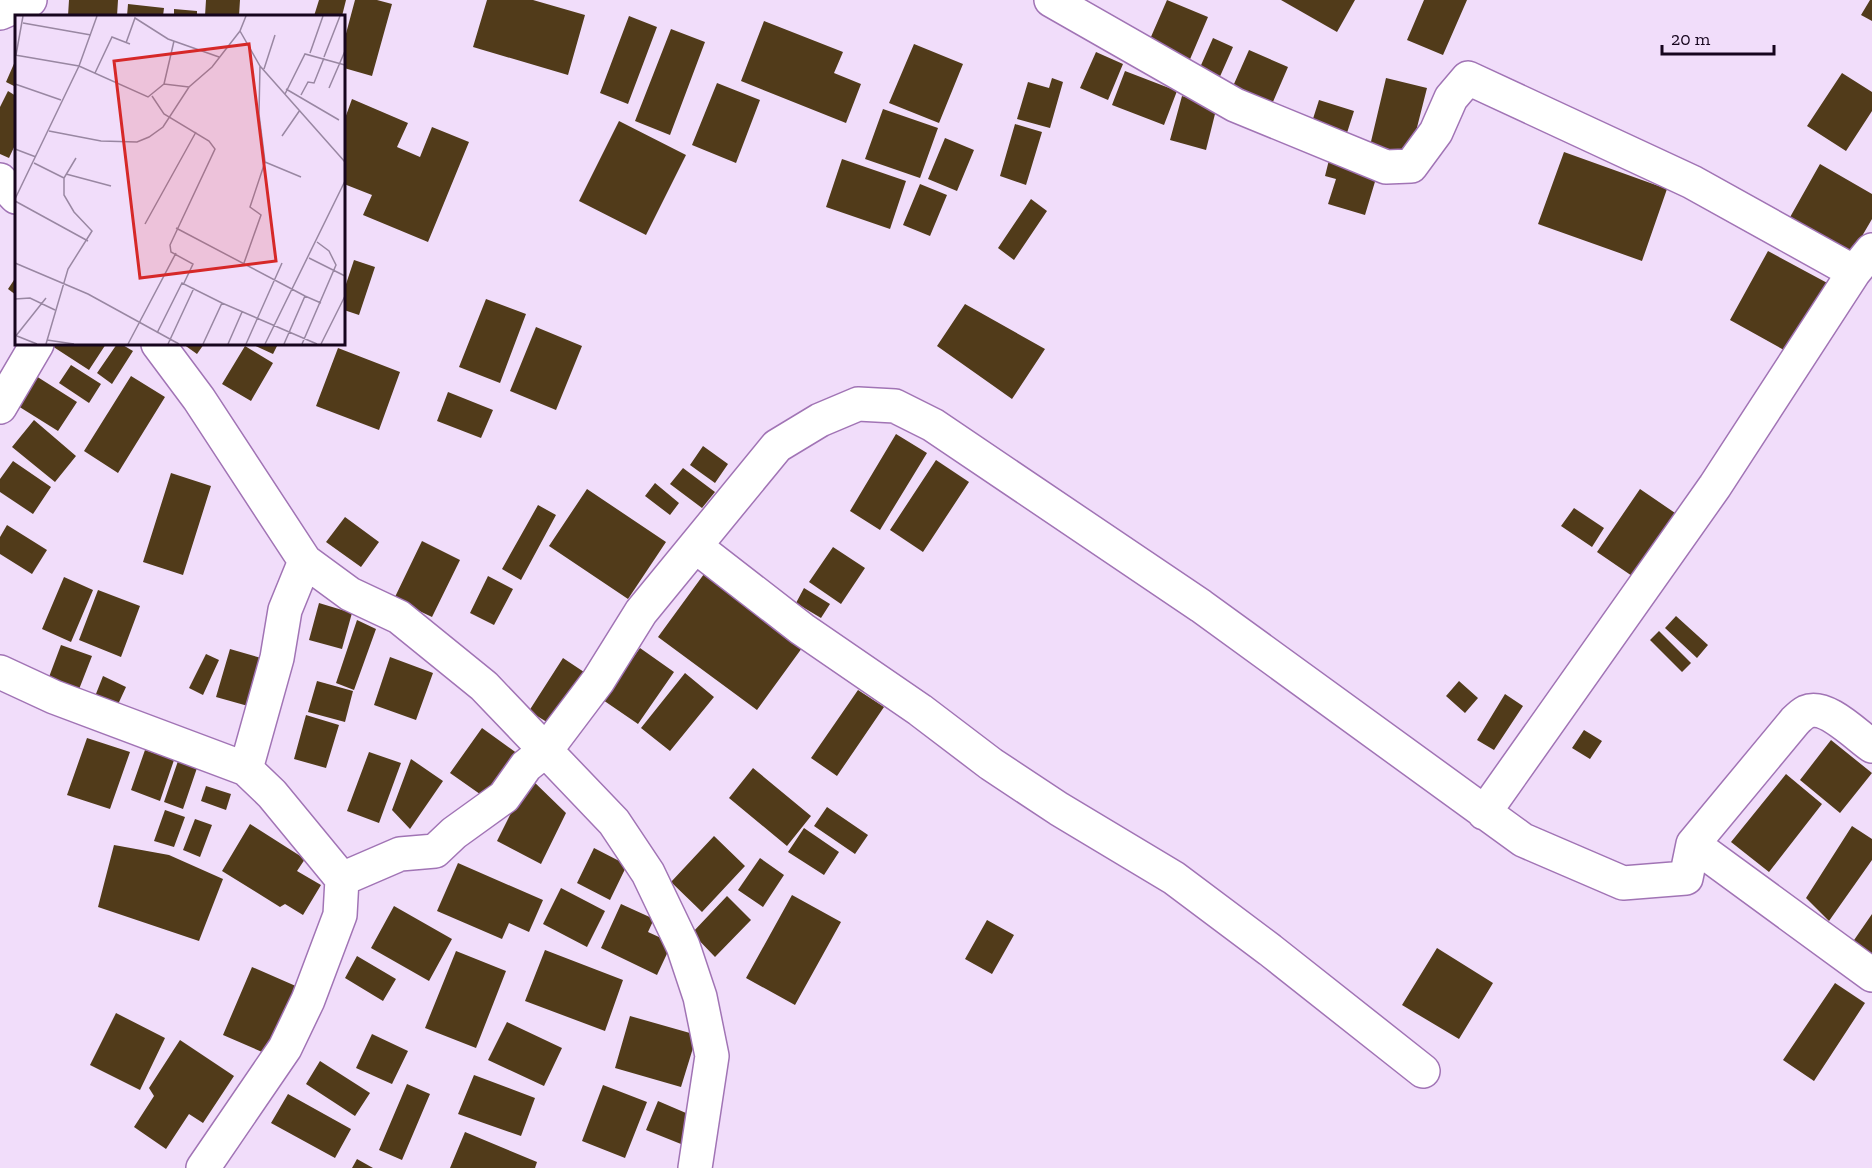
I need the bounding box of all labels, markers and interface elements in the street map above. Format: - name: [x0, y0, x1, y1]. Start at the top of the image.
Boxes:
- inset map: [15, 15, 345, 345]
- scale bar: [1662, 18, 1774, 56]
- text: 20 m: [1671, 28, 1711, 50]

